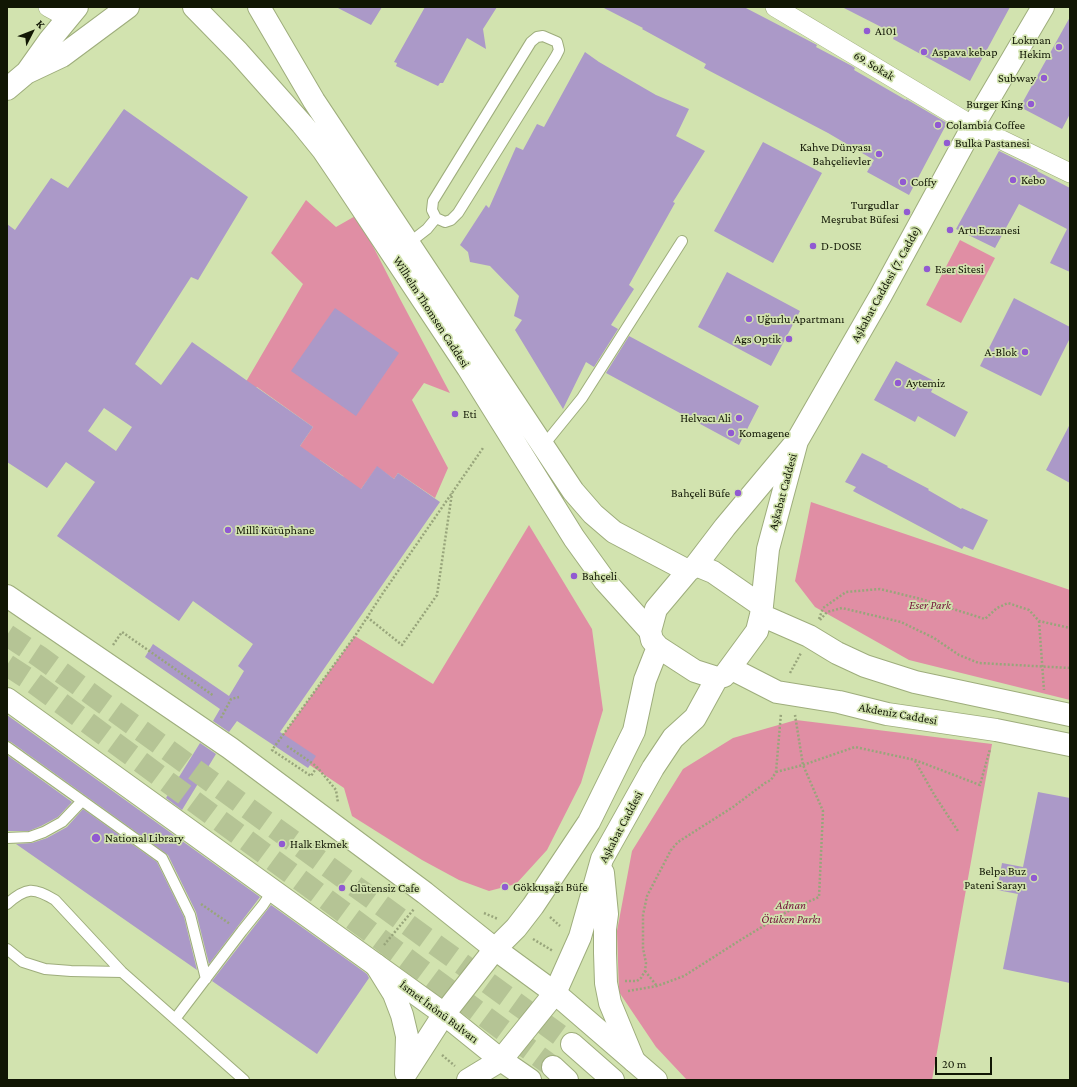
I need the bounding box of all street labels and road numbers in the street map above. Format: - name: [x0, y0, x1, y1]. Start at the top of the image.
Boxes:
- street label: 69. Sokak: [851, 48, 897, 84]
- street label: Aşkabat Caddesi (7. Cadde): [848, 224, 924, 344]
- street label: Wilhelm Thomsen Caddesi: [390, 254, 472, 370]
- street label: Aşkabat Caddesi: [766, 452, 800, 532]
- street label: Akdeniz Caddesi: [858, 700, 938, 728]
- street label: Aşkabat Caddesi: [596, 789, 646, 865]
- street label: İsmet İnönü Bulvarı: [397, 978, 481, 1046]

